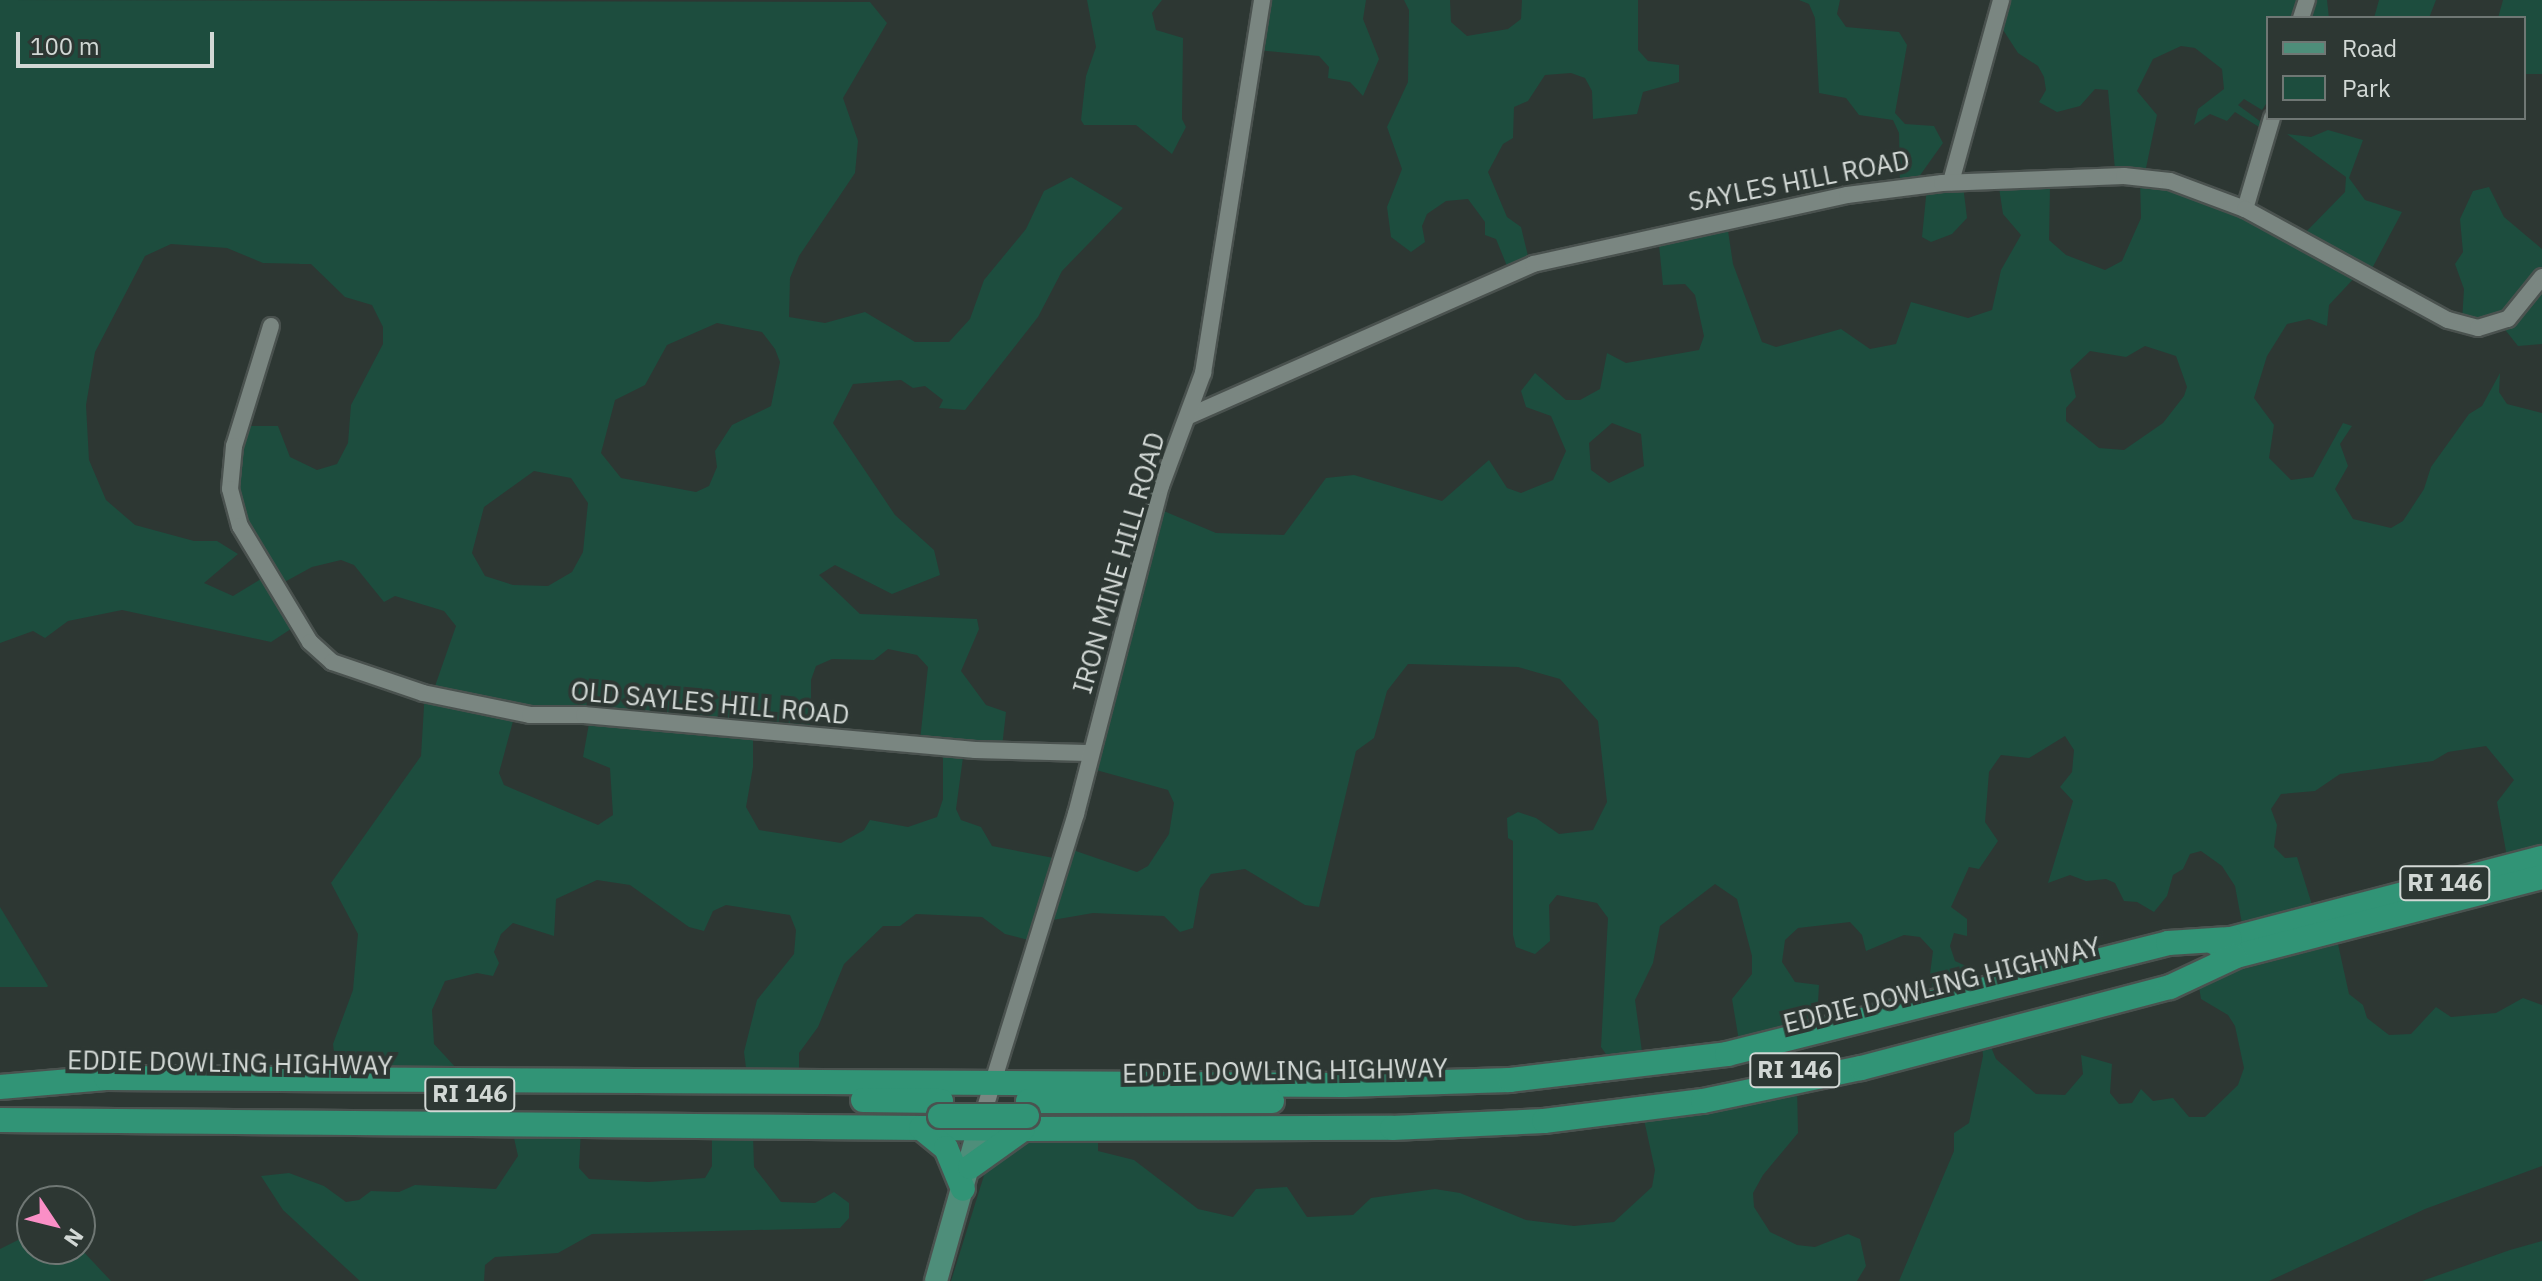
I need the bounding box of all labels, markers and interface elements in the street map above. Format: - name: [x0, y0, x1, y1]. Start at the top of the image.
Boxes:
- scale bar: [20, 16, 218, 66]
- legend: [2266, 16, 2526, 120]
- text: 100 m: [30, 30, 100, 62]
- text: Road: [2342, 32, 2397, 64]
- text: Park: [2342, 72, 2391, 104]
- street label: SAYLES HILL ROAD: [1686, 144, 1912, 218]
- street label: IRON MINE HILL ROAD: [1067, 429, 1171, 697]
- street label: OLD SAYLES HILL ROAD: [569, 675, 851, 731]
- road number: RI 146: [2399, 863, 2491, 903]
- street label: EDDIE DOWLING HIGHWAY: [1780, 930, 2104, 1040]
- street label: EDDIE DOWLING HIGHWAY: [67, 1045, 393, 1081]
- road number: RI 146: [1749, 1050, 1841, 1090]
- street label: EDDIE DOWLING HIGHWAY: [1122, 1053, 1448, 1089]
- road number: RI 146: [424, 1074, 516, 1114]
- north arrow: [16, 1185, 96, 1265]
- text: N: [58, 1223, 91, 1253]

